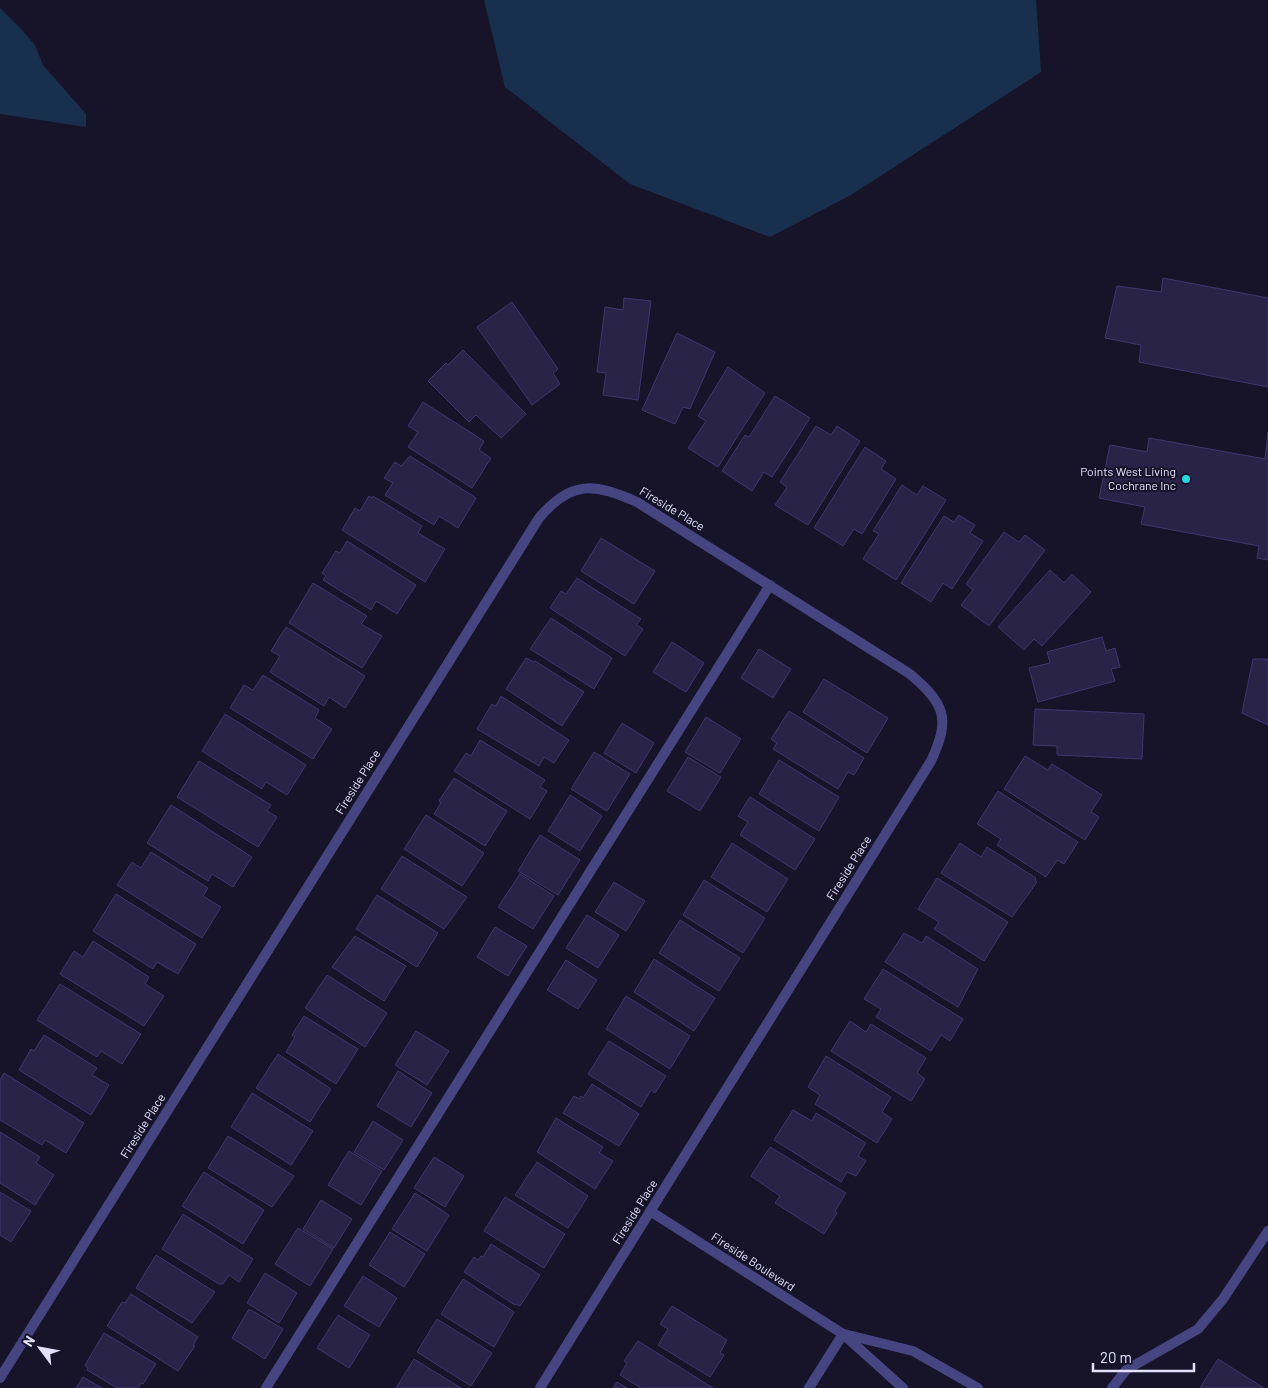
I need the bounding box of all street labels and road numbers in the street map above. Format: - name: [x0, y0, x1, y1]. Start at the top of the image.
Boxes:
- street label: Fireside Place: [638, 483, 708, 533]
- street label: Fireside Place: [332, 747, 382, 816]
- street label: Fireside Place: [823, 833, 873, 902]
- street label: Fireside Place: [117, 1091, 167, 1160]
- street label: Fireside Place: [609, 1177, 659, 1246]
- street label: Fireside Boulevard: [709, 1229, 798, 1293]

